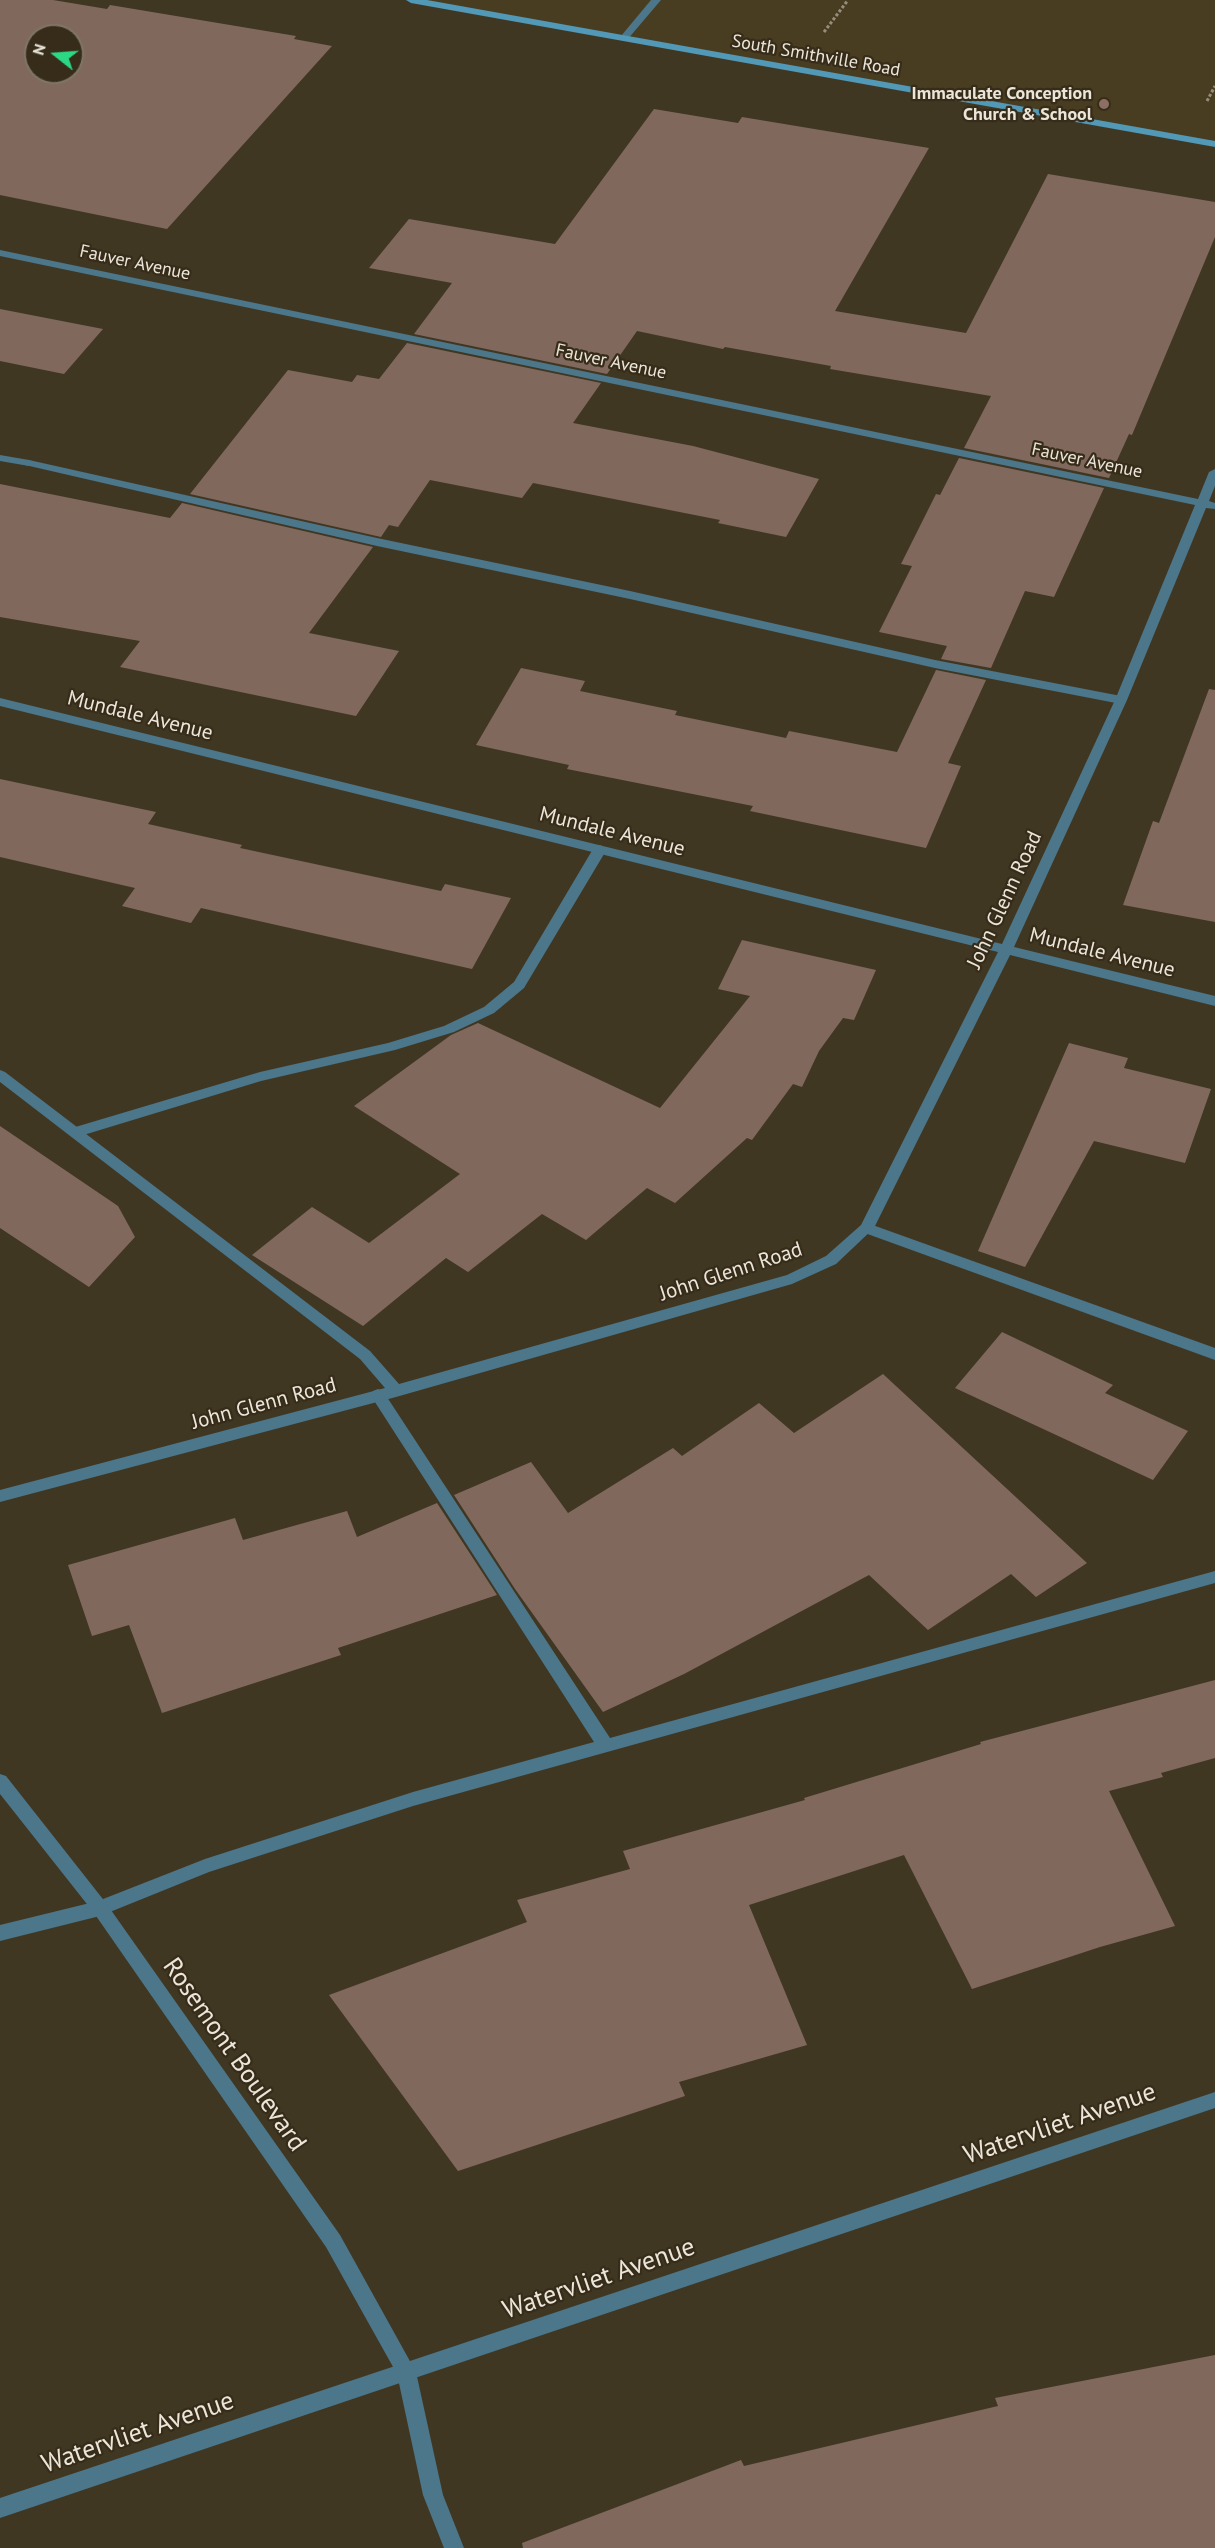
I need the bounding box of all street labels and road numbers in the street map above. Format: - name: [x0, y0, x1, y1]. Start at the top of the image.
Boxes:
- street label: South Smithville Road: [730, 31, 902, 81]
- street label: Fauver Avenue: [78, 241, 192, 285]
- street label: Fauver Avenue: [554, 340, 668, 384]
- street label: Fauver Avenue: [1030, 439, 1144, 483]
- street label: Mundale Avenue: [65, 686, 215, 746]
- street label: Mundale Avenue: [537, 802, 687, 862]
- street label: John Glenn Road: [962, 827, 1048, 973]
- street label: Mundale Avenue: [1027, 923, 1177, 983]
- street label: John Glenn Road: [656, 1237, 806, 1307]
- street label: John Glenn Road: [189, 1373, 339, 1435]
- street label: Rosemont Boulevard: [156, 1952, 312, 2158]
- street label: Watervliet Avenue: [960, 2076, 1160, 2172]
- street label: Watervliet Avenue: [499, 2231, 699, 2327]
- street label: Watervliet Avenue: [38, 2385, 238, 2481]

